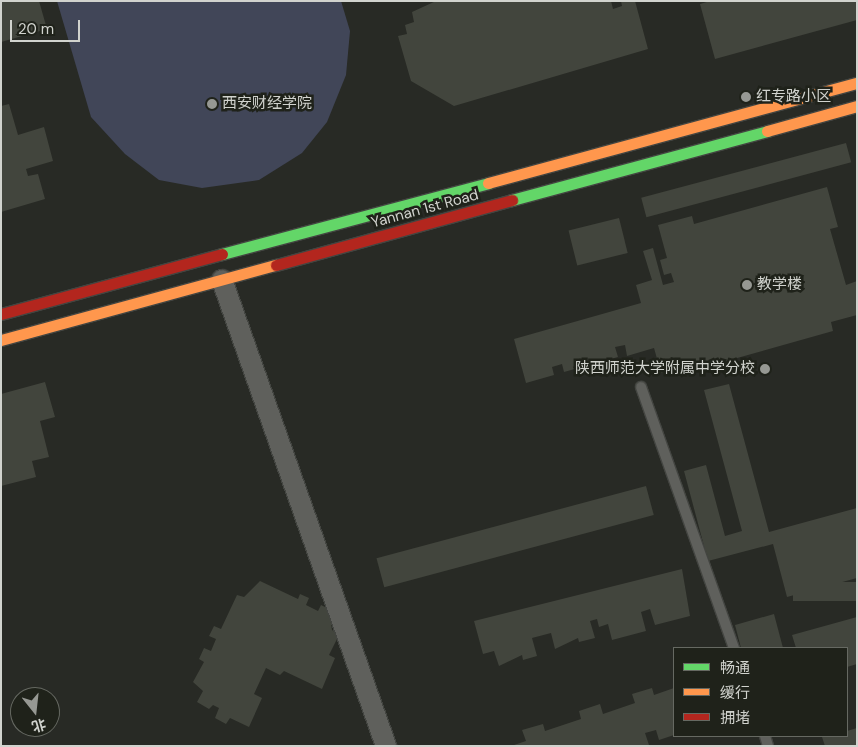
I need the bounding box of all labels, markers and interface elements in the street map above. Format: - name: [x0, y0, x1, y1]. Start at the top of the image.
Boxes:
- scale bar: [12, 10, 82, 42]
- text: 20 m: [18, 19, 54, 39]
- place label: 红专路小区: [756, 88, 831, 106]
- marker: 红专路小区: [740, 91, 752, 103]
- place label: 西安财经学院: [222, 95, 312, 113]
- marker: 西安财经学院: [206, 98, 218, 110]
- street label: Yannan 1st Road: [369, 186, 481, 232]
- place label: 教学楼: [757, 276, 802, 294]
- marker: 教学楼: [741, 279, 753, 291]
- place label: 陕西师范大学附属中学分校: [575, 360, 755, 378]
- marker: 陕西师范大学附属中学分校: [759, 363, 771, 375]
- legend: [673, 647, 848, 737]
- text: 畅通: [720, 658, 750, 678]
- text: 缓行: [720, 683, 750, 703]
- north arrow: [10, 687, 60, 737]
- text: 拥堵: [720, 708, 750, 728]
- text: 北: [30, 715, 48, 736]

